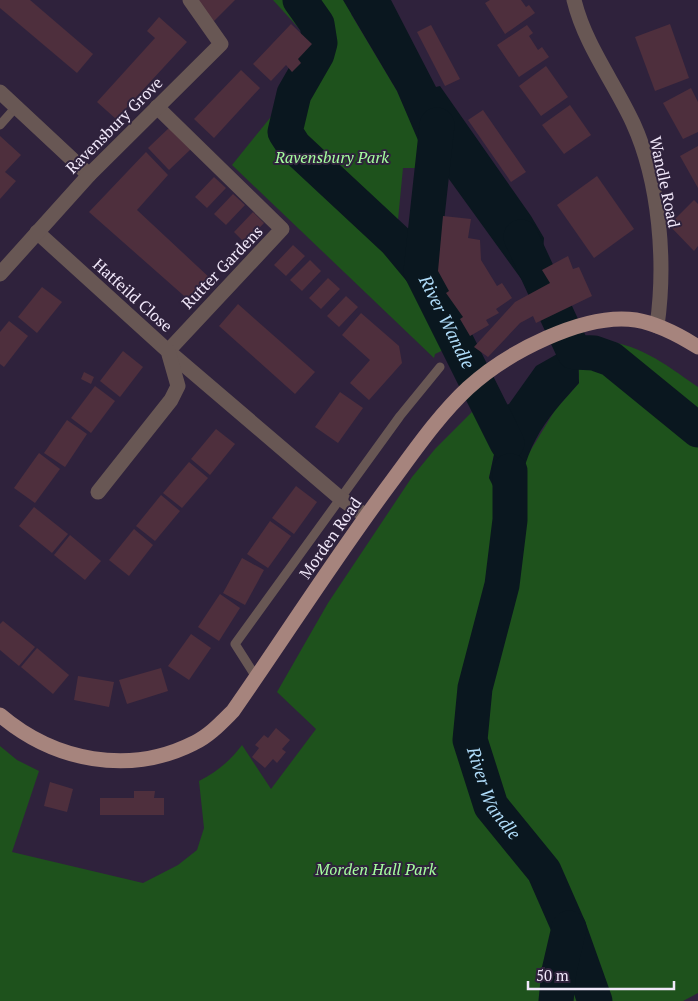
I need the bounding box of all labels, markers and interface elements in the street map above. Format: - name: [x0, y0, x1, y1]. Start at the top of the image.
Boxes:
- street label: Ravensbury Grove: [61, 72, 167, 178]
- street label: Wandle Road: [645, 134, 685, 230]
- park label: Ravensbury Park: [274, 146, 389, 168]
- street label: Rutter Gardens: [177, 220, 267, 313]
- street label: Hatfeild Close: [88, 253, 178, 337]
- water label: River Wandle: [413, 270, 481, 373]
- street label: Morden Road: [294, 493, 366, 583]
- water label: River Wandle: [462, 743, 527, 844]
- park label: Morden Hall Park: [315, 858, 437, 880]
- scale bar: [528, 958, 674, 990]
- text: 50 m: [536, 965, 569, 985]

